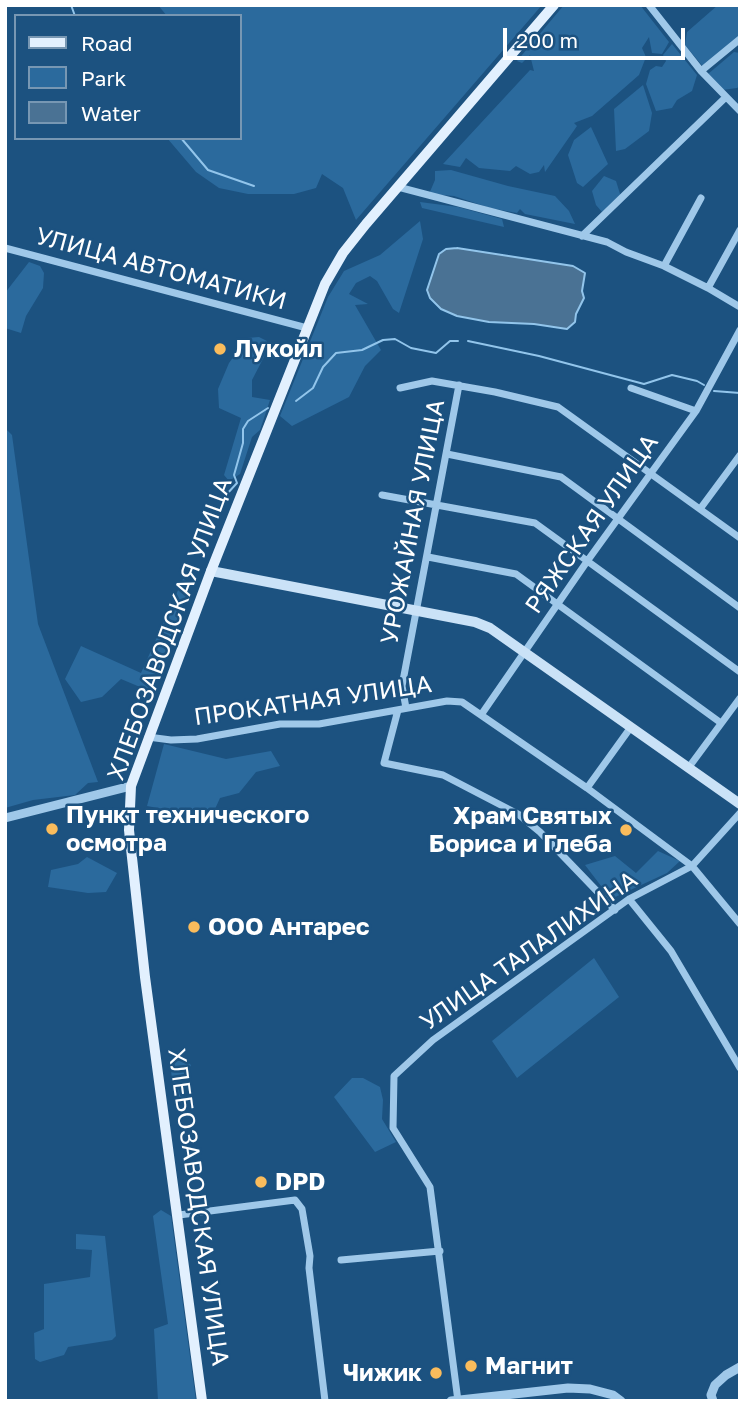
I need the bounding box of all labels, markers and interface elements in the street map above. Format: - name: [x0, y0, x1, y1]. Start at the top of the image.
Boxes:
- legend: [14, 14, 242, 140]
- scale bar: [507, 14, 689, 58]
- text: 200 m: [516, 27, 578, 53]
- text: Road: [81, 30, 132, 56]
- text: Park: [81, 65, 126, 91]
- text: Water: [81, 100, 141, 126]
- street label: УЛИЦА АВТОМАТИКИ: [32, 222, 290, 316]
- place label: Лукойл: [234, 335, 323, 363]
- marker: Лукойл: [212, 341, 228, 357]
- street label: УРОЖАЙНАЯ УЛИЦА: [375, 397, 451, 647]
- street label: РЯЖСКАЯ УЛИЦА: [519, 429, 665, 619]
- street label: ХЛЕБОЗАВОДСКАЯ УЛИЦА: [102, 474, 238, 784]
- street label: ПРОКАТНАЯ УЛИЦА: [192, 670, 434, 732]
- place label: Пункт технического осмотра: [66, 801, 309, 857]
- place label: Храм Святых Бориса и Глеба: [429, 802, 612, 858]
- marker: Пункт технического осмотра: [44, 821, 60, 837]
- marker: Храм Святых Бориса и Глеба: [618, 822, 634, 838]
- street label: УЛИЦА ТАЛАЛИХИНА: [415, 865, 643, 1037]
- place label: ООО Антарес: [208, 913, 370, 941]
- marker: ООО Антарес: [186, 919, 202, 935]
- street label: ХЛЕБОЗАВОДСКАЯ УЛИЦА: [161, 1046, 235, 1368]
- place label: DPD: [275, 1168, 325, 1196]
- marker: DPD: [253, 1174, 269, 1190]
- place label: Магнит: [485, 1352, 573, 1380]
- marker: Магнит: [463, 1358, 479, 1374]
- place label: Чижик: [343, 1359, 422, 1387]
- marker: Чижик: [428, 1365, 444, 1381]

